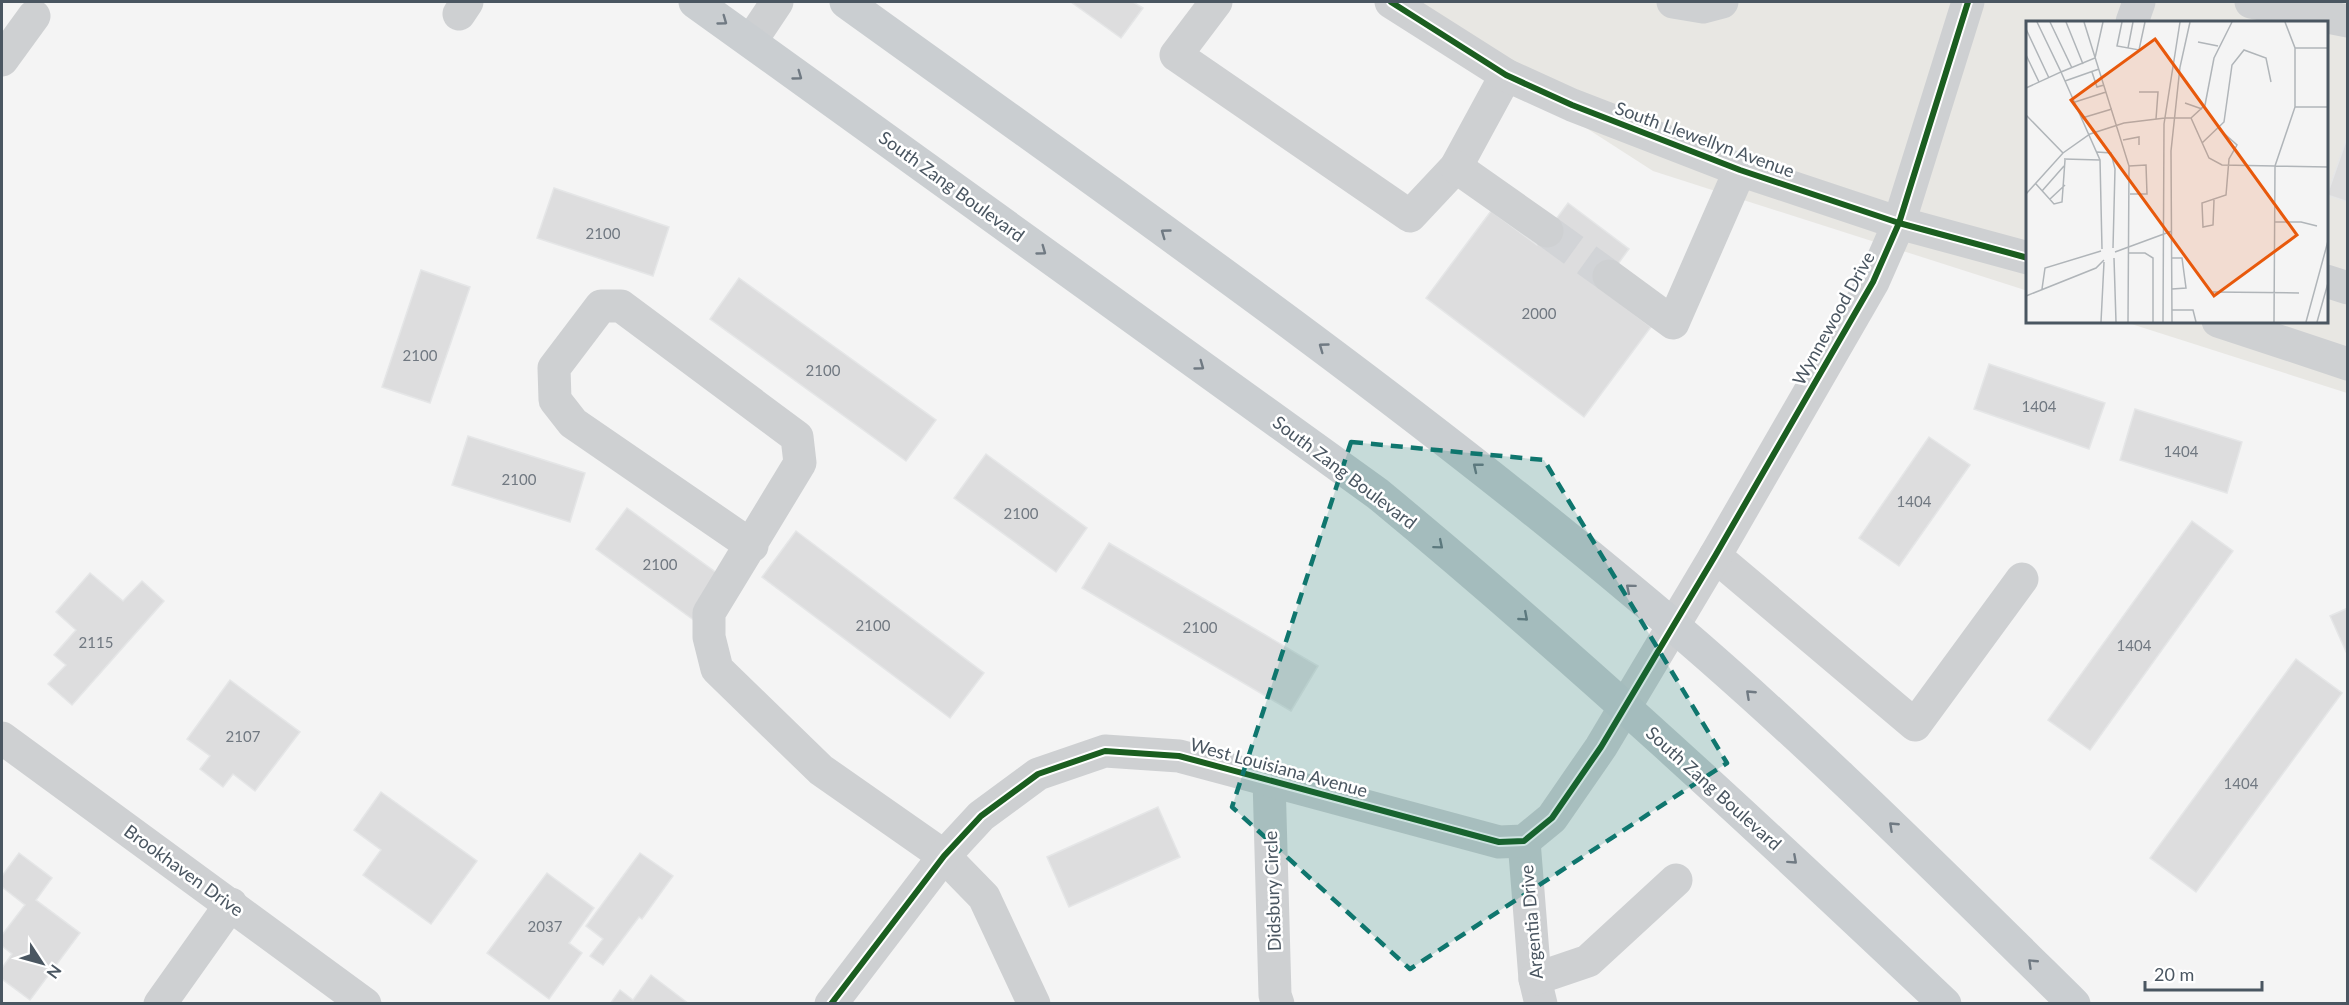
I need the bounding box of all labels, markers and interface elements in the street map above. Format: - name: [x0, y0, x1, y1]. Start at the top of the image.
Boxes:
- one-way arrow: [717, 14, 728, 25]
- inset map: [2026, 21, 2328, 322]
- one-way arrow: [792, 69, 803, 80]
- street label: South Llewellyn Avenue: [1612, 96, 1798, 182]
- street label: South Zang Boulevard: [875, 126, 1029, 246]
- house number: 2100: [586, 224, 621, 242]
- one-way arrow: [1161, 229, 1172, 240]
- one-way arrow: [1035, 244, 1046, 255]
- street label: Wynnewood Drive: [1787, 247, 1879, 389]
- house number: 2000: [1522, 304, 1557, 322]
- one-way arrow: [1319, 343, 1330, 354]
- house number: 2100: [403, 346, 438, 364]
- one-way arrow: [1193, 358, 1204, 369]
- house number: 2100: [806, 361, 841, 379]
- house number: 1404: [2022, 397, 2057, 415]
- street label: South Zang Boulevard: [1269, 411, 1421, 533]
- house number: 1404: [2164, 442, 2199, 460]
- one-way arrow: [1473, 463, 1484, 474]
- house number: 2100: [502, 470, 537, 488]
- house number: 1404: [1897, 492, 1932, 510]
- house number: 2100: [1004, 504, 1039, 522]
- one-way arrow: [1432, 537, 1443, 548]
- house number: 2100: [643, 555, 678, 573]
- one-way arrow: [1625, 585, 1636, 596]
- one-way arrow: [1517, 610, 1528, 621]
- house number: 2100: [856, 616, 891, 634]
- house number: 2100: [1183, 618, 1218, 636]
- house number: 2115: [79, 633, 113, 651]
- house number: 1404: [2117, 636, 2152, 654]
- one-way arrow: [1746, 690, 1756, 701]
- street label: South Zang Boulevard: [1642, 721, 1786, 855]
- house number: 2107: [226, 727, 261, 745]
- street label: West Louisiana Avenue: [1188, 733, 1370, 801]
- house number: 1404: [2224, 774, 2259, 792]
- street label: Brookhaven Drive: [120, 819, 248, 921]
- one-way arrow: [1889, 822, 1899, 833]
- street label: Didsbury Circle: [1259, 830, 1285, 952]
- one-way arrow: [1786, 853, 1796, 864]
- street label: Argentia Drive: [1515, 864, 1547, 980]
- house number: 2037: [528, 917, 563, 935]
- north arrow: [12, 933, 72, 993]
- scale bar: [2145, 954, 2262, 992]
- one-way arrow: [2029, 959, 2040, 970]
- text: N: [43, 962, 66, 983]
- text: 20 m: [2154, 963, 2194, 985]

